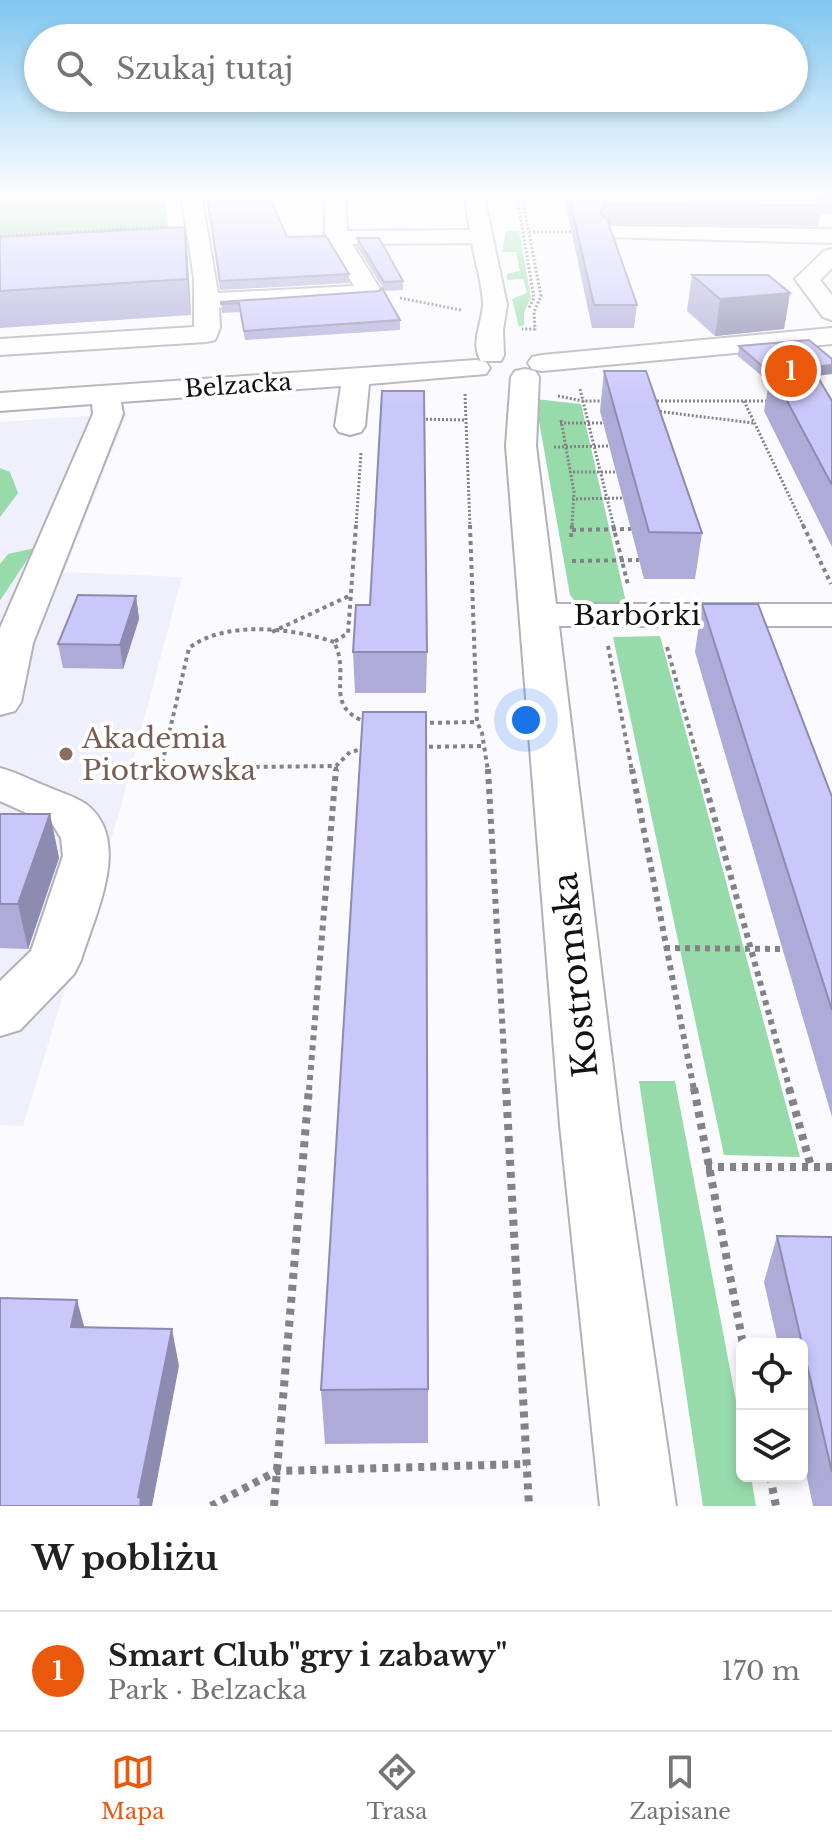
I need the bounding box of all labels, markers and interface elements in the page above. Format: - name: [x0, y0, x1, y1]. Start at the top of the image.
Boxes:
- search box: [24, 24, 808, 112]
- icon: search: [52, 46, 96, 90]
- text: Szukaj tutaj: [116, 50, 293, 87]
- pin: 1: [765, 341, 817, 401]
- street label: Belzacka: [183, 367, 293, 403]
- street label: Barbórki: [573, 598, 701, 633]
- your location: [506, 700, 546, 740]
- place label: Akademia Piotrkowska: [81, 721, 257, 788]
- marker: Akademia Piotrkowska: [57, 745, 75, 763]
- street label: Kostromska: [543, 870, 607, 1080]
- map controls: [736, 1338, 808, 1482]
- button: locate: [736, 1338, 808, 1410]
- button: layers: [736, 1410, 808, 1482]
- text: W pobliżu: [32, 1537, 218, 1579]
- text: Smart Club"gry i zabawy": [108, 1637, 507, 1674]
- text: 1: [52, 1655, 64, 1687]
- text: 170 m: [721, 1655, 800, 1687]
- text: Park · Belzacka: [108, 1674, 307, 1706]
- tab: Mapa: [101, 1750, 164, 1825]
- tab: Trasa: [366, 1750, 427, 1825]
- tab: Zapisane: [629, 1750, 731, 1825]

